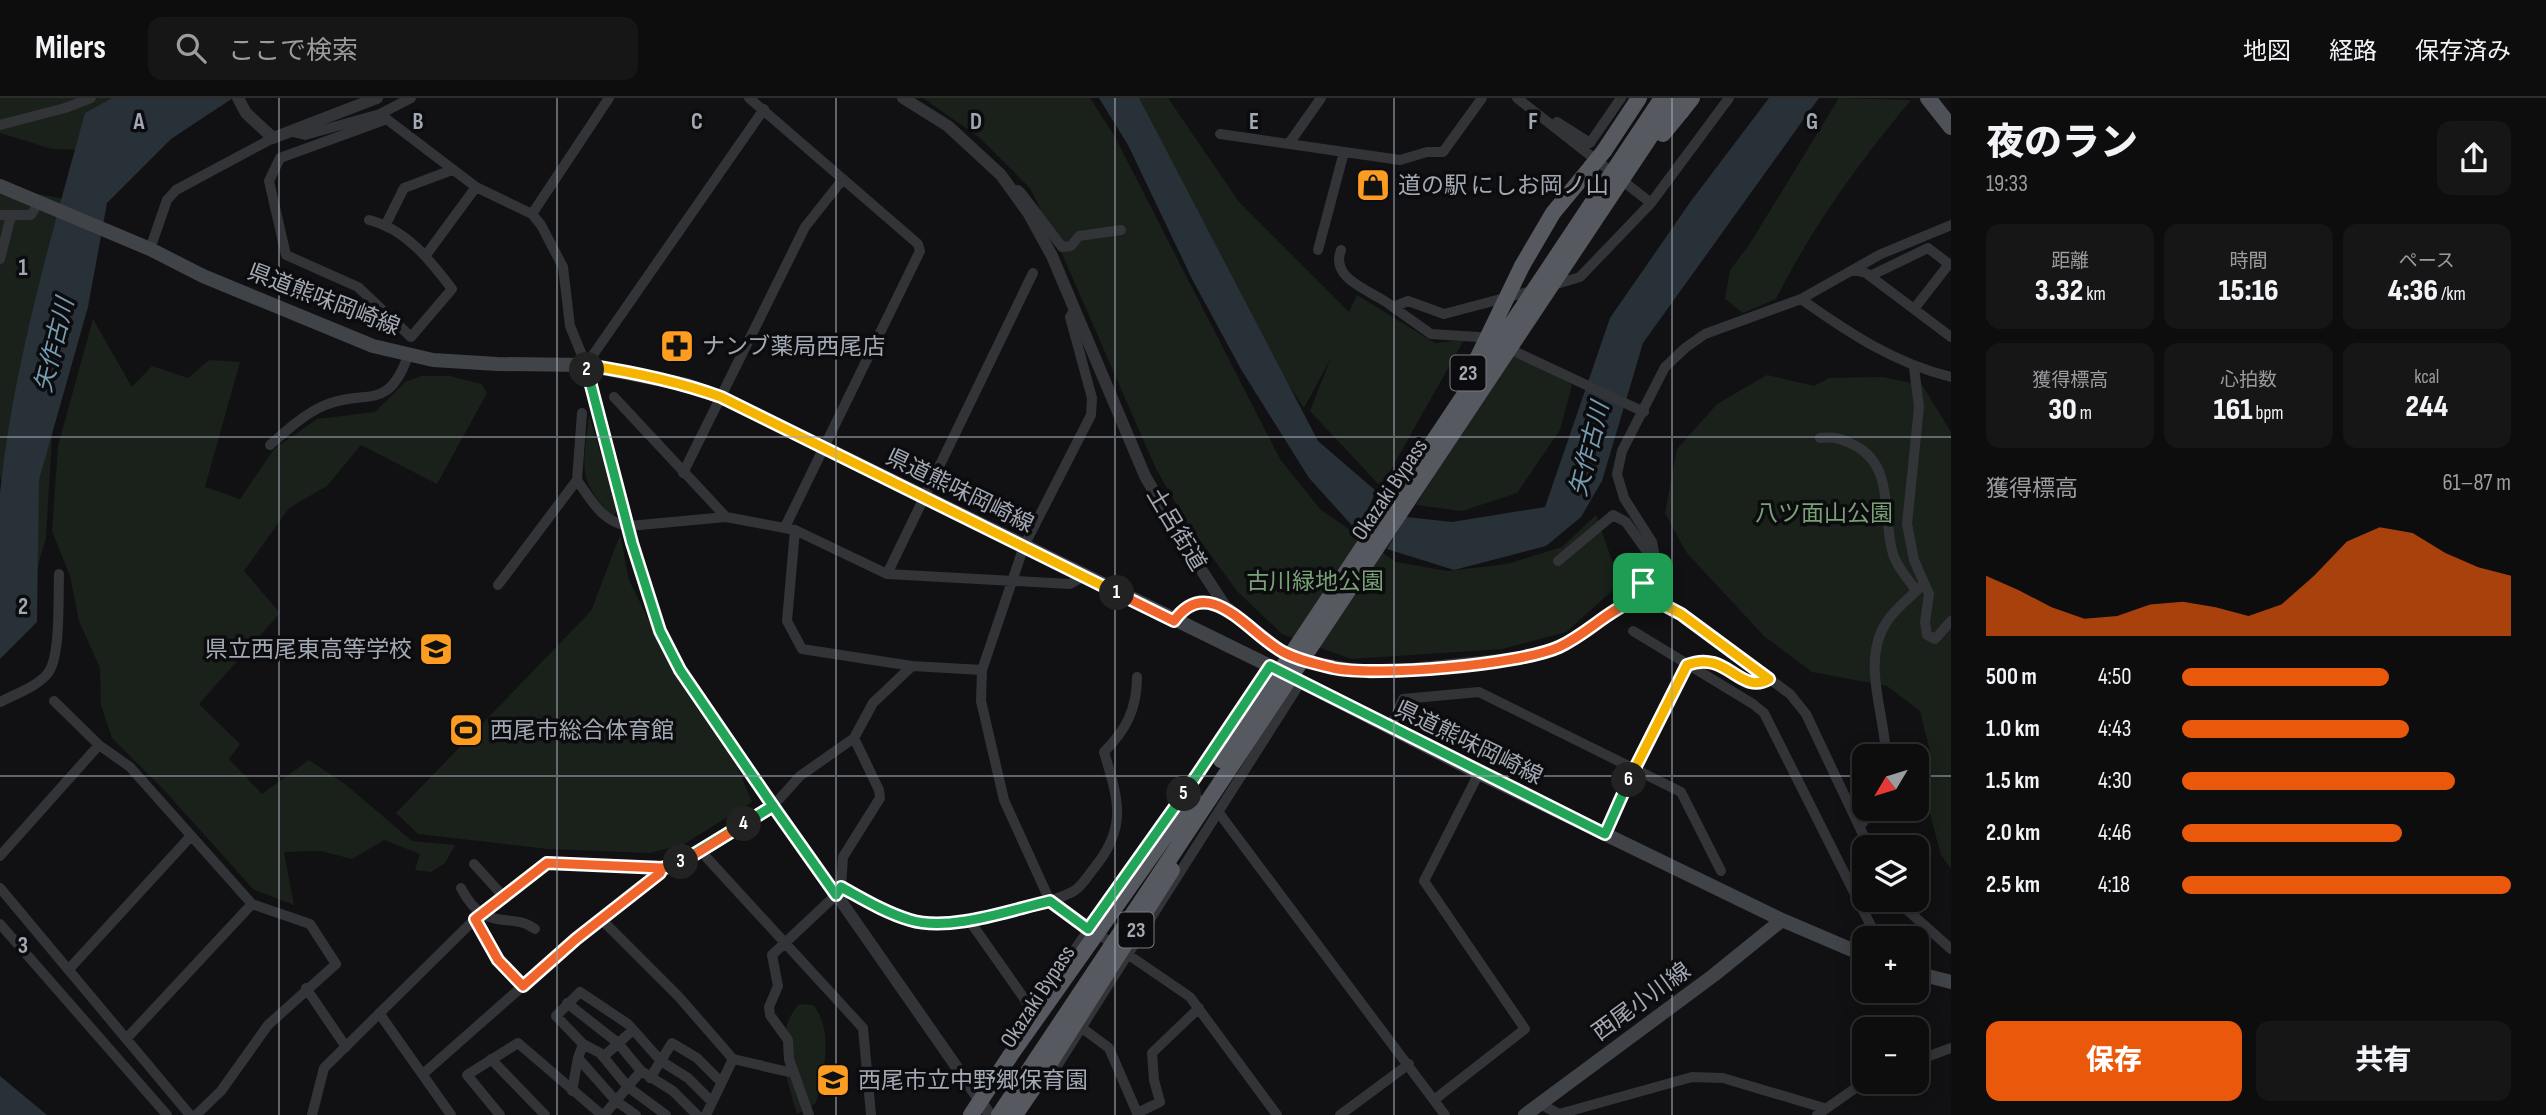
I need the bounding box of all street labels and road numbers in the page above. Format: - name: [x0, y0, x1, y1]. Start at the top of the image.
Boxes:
- street label: 県道熊味岡崎線: [243, 258, 404, 342]
- road number: 23: [1450, 356, 1486, 390]
- street label: Okazaki Bypass: [1346, 433, 1434, 546]
- street label: 県道熊味岡崎線: [881, 443, 1038, 539]
- street label: 土呂街道: [1140, 483, 1212, 576]
- street label: 県道熊味岡崎線: [1390, 695, 1547, 791]
- road number: 23: [1118, 912, 1154, 948]
- street label: Okazaki Bypass: [994, 940, 1081, 1053]
- street label: 西尾小川線: [1587, 957, 1696, 1047]

